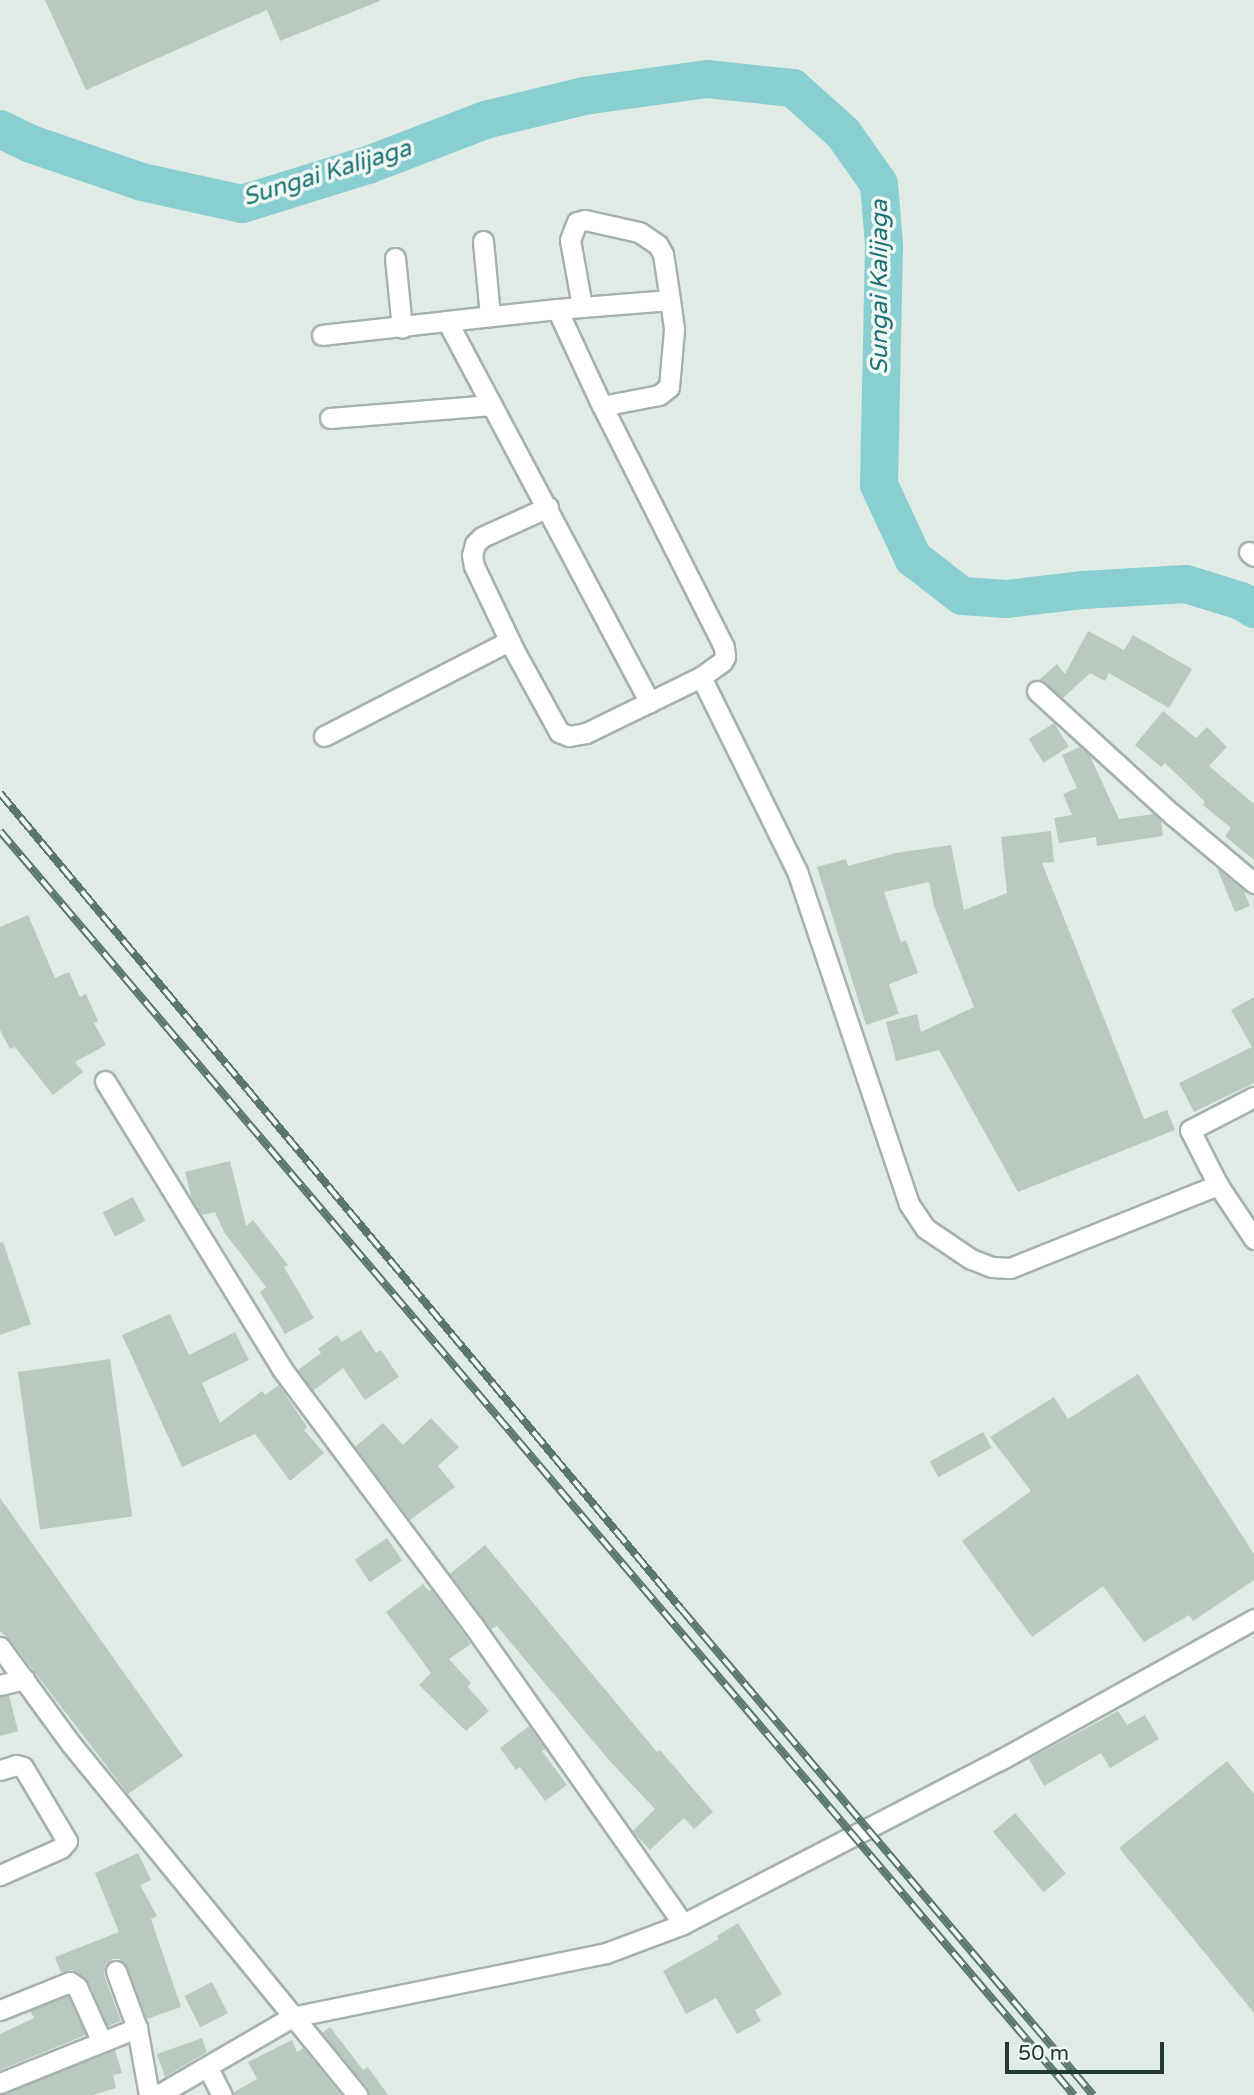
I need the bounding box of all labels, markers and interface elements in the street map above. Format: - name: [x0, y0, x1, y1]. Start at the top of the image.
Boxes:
- water label: Sungai Kalijaga: [239, 134, 415, 212]
- water label: Sungai Kalijaga: [866, 200, 894, 374]
- scale bar: [1009, 2028, 1168, 2072]
- text: 50 m: [1018, 2041, 1069, 2066]

